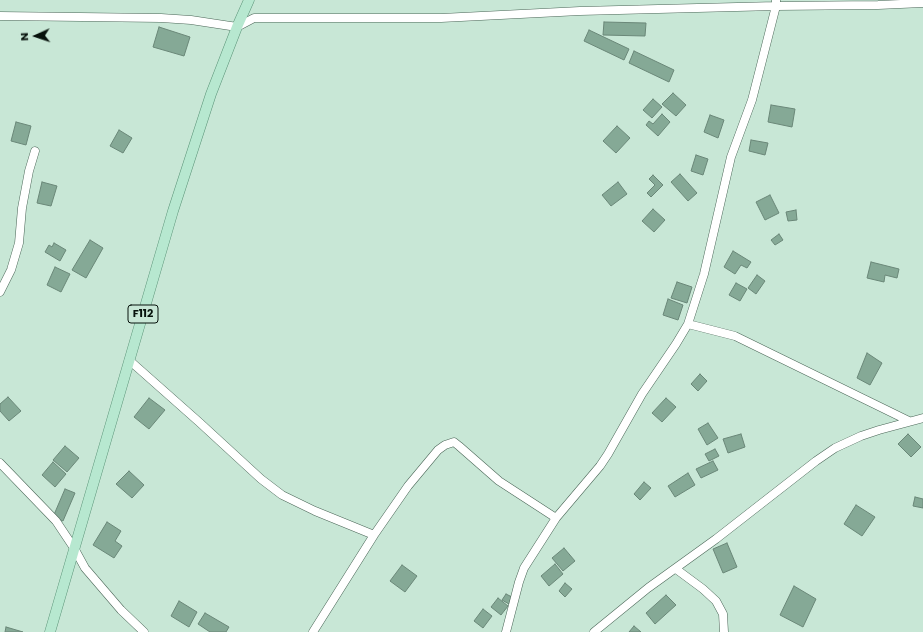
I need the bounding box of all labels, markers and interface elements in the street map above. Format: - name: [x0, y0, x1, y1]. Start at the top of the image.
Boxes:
- north arrow: [16, 16, 56, 56]
- text: N: [16, 32, 32, 41]
- road number: F112: [128, 305, 158, 323]

